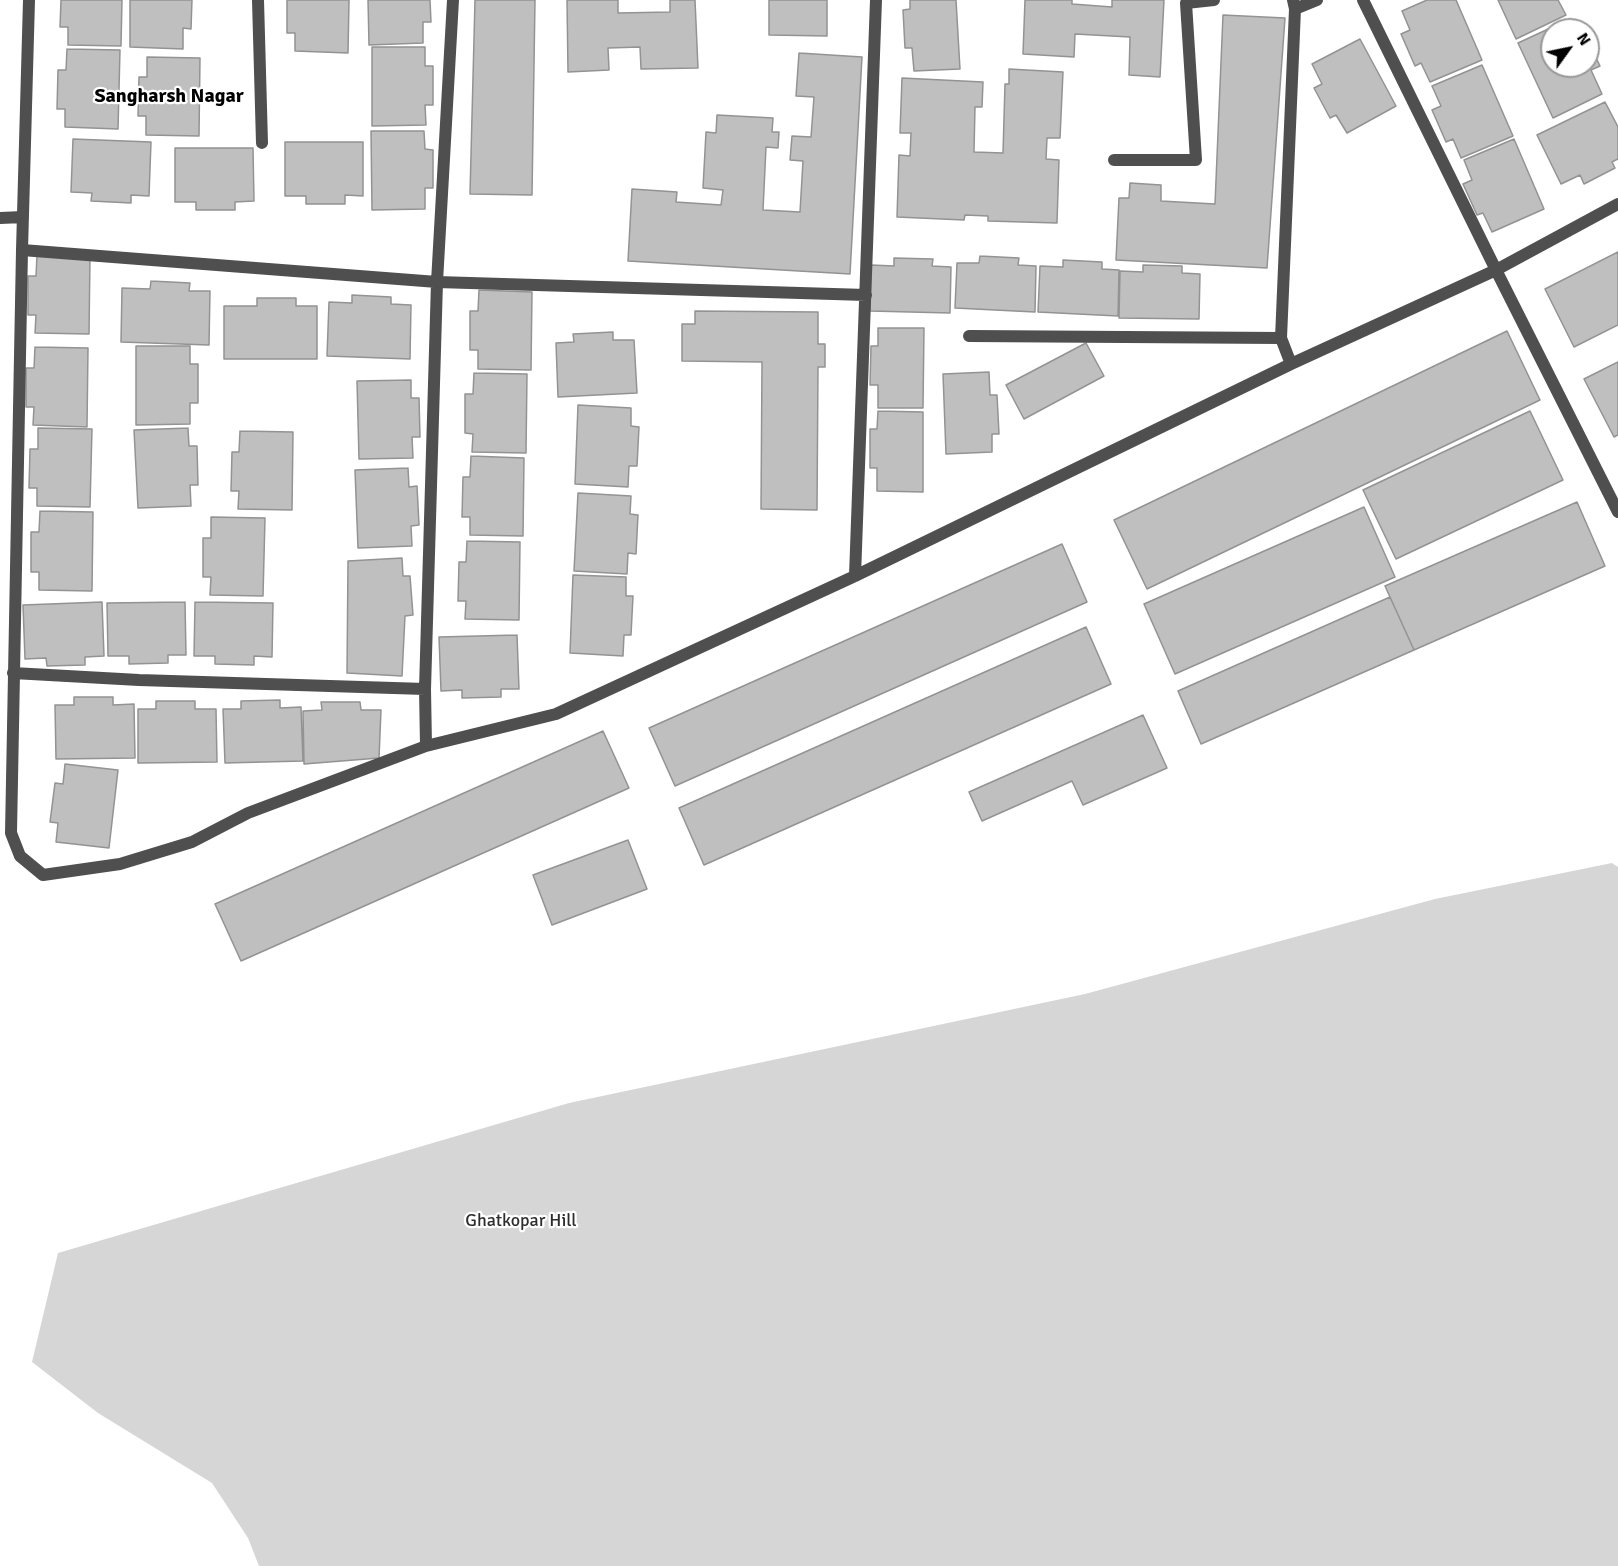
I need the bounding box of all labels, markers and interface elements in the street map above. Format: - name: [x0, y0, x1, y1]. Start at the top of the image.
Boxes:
- north arrow: [1540, 18, 1600, 78]
- text: N: [1572, 29, 1595, 49]
- district label: Sangharsh Nagar: [94, 85, 244, 109]
- park label: Ghatkopar Hill: [465, 1210, 577, 1232]

